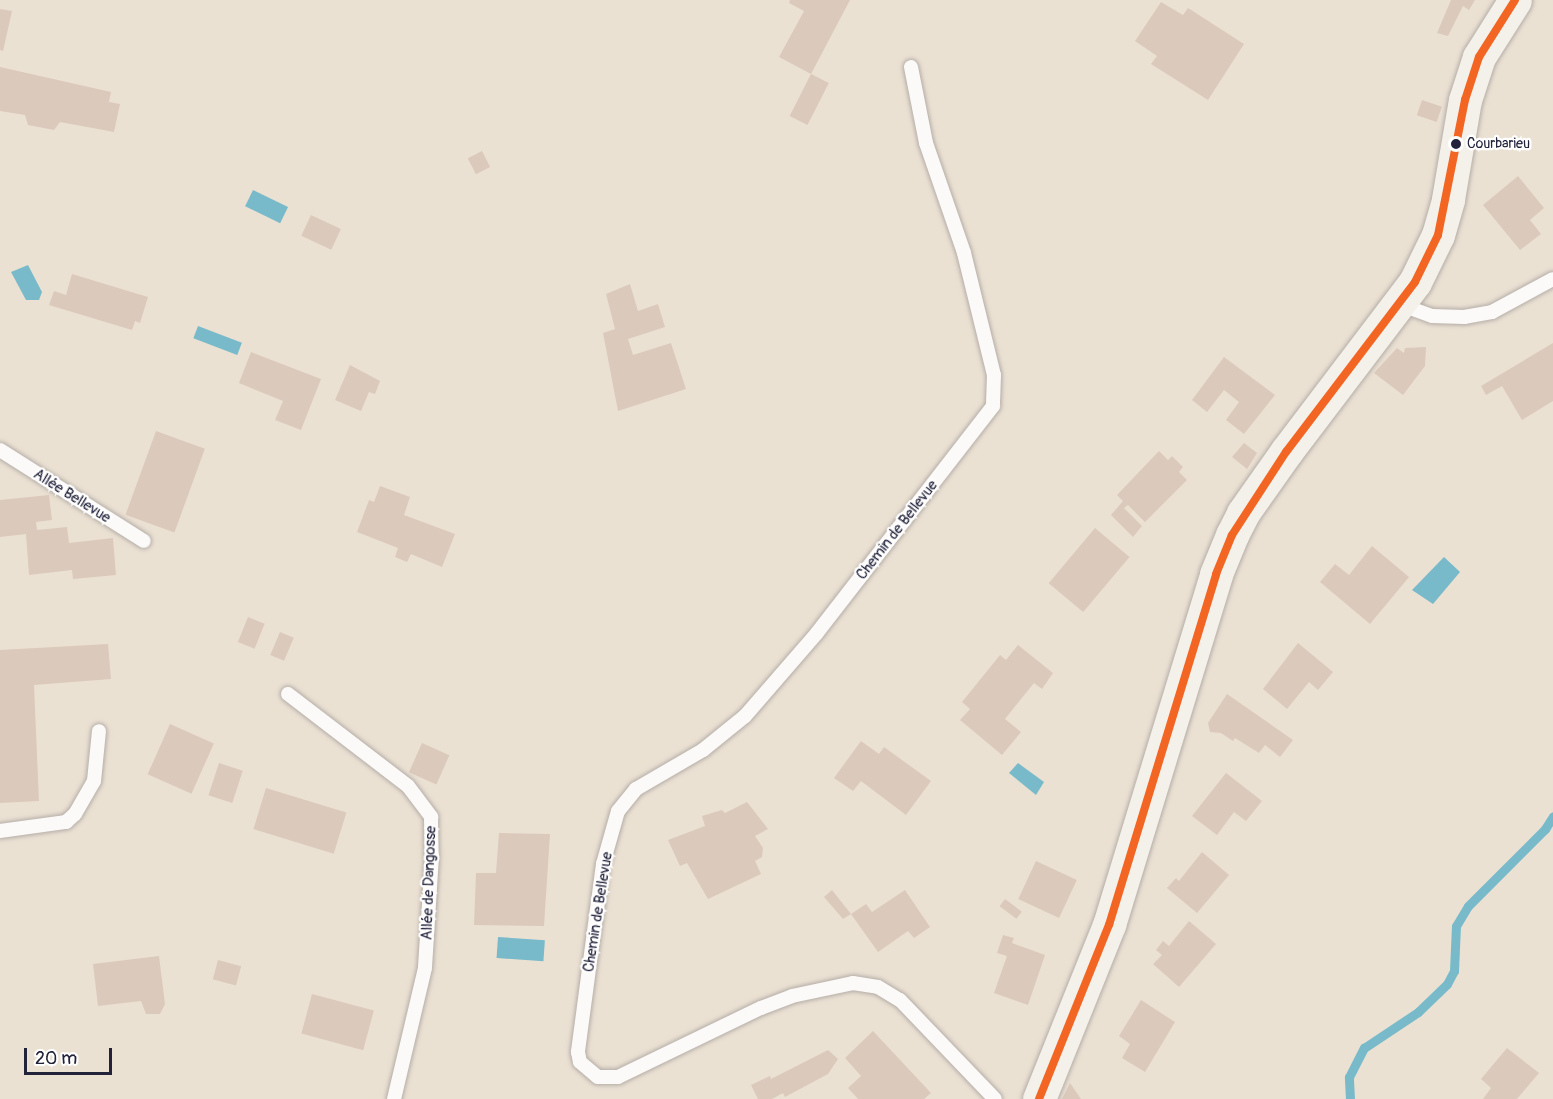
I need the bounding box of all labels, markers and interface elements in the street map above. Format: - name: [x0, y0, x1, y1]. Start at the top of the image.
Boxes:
- place label: Courbarieu: [1467, 136, 1530, 152]
- marker: Courbarieu: [1450, 138, 1462, 150]
- street label: Allée Bellevue: [30, 465, 114, 527]
- street label: Chemin de Bellevue: [853, 477, 941, 583]
- street label: Allée de Dangosse: [418, 825, 440, 941]
- street label: Chemin de Bellevue: [580, 851, 616, 973]
- scale bar: [27, 1036, 116, 1074]
- text: 20 m: [35, 1047, 77, 1070]

